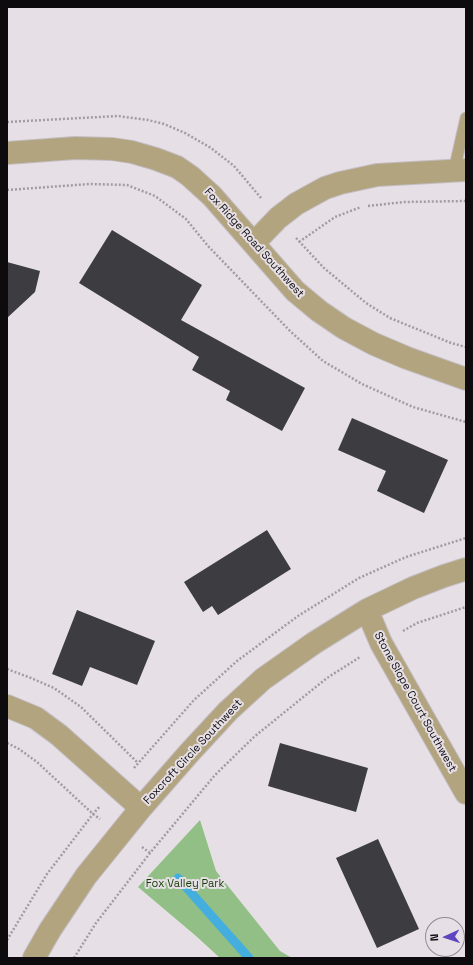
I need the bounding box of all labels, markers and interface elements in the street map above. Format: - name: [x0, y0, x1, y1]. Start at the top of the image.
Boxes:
- street label: Fox Ridge Road Southwest: [201, 186, 307, 300]
- street label: Stone Slope Court Southwest: [371, 630, 459, 774]
- street label: Foxcroft Circle Southwest: [141, 697, 245, 807]
- park label: Fox Valley Park: [146, 877, 224, 891]
- north arrow: [425, 917, 465, 957]
- text: N: [427, 934, 441, 942]

